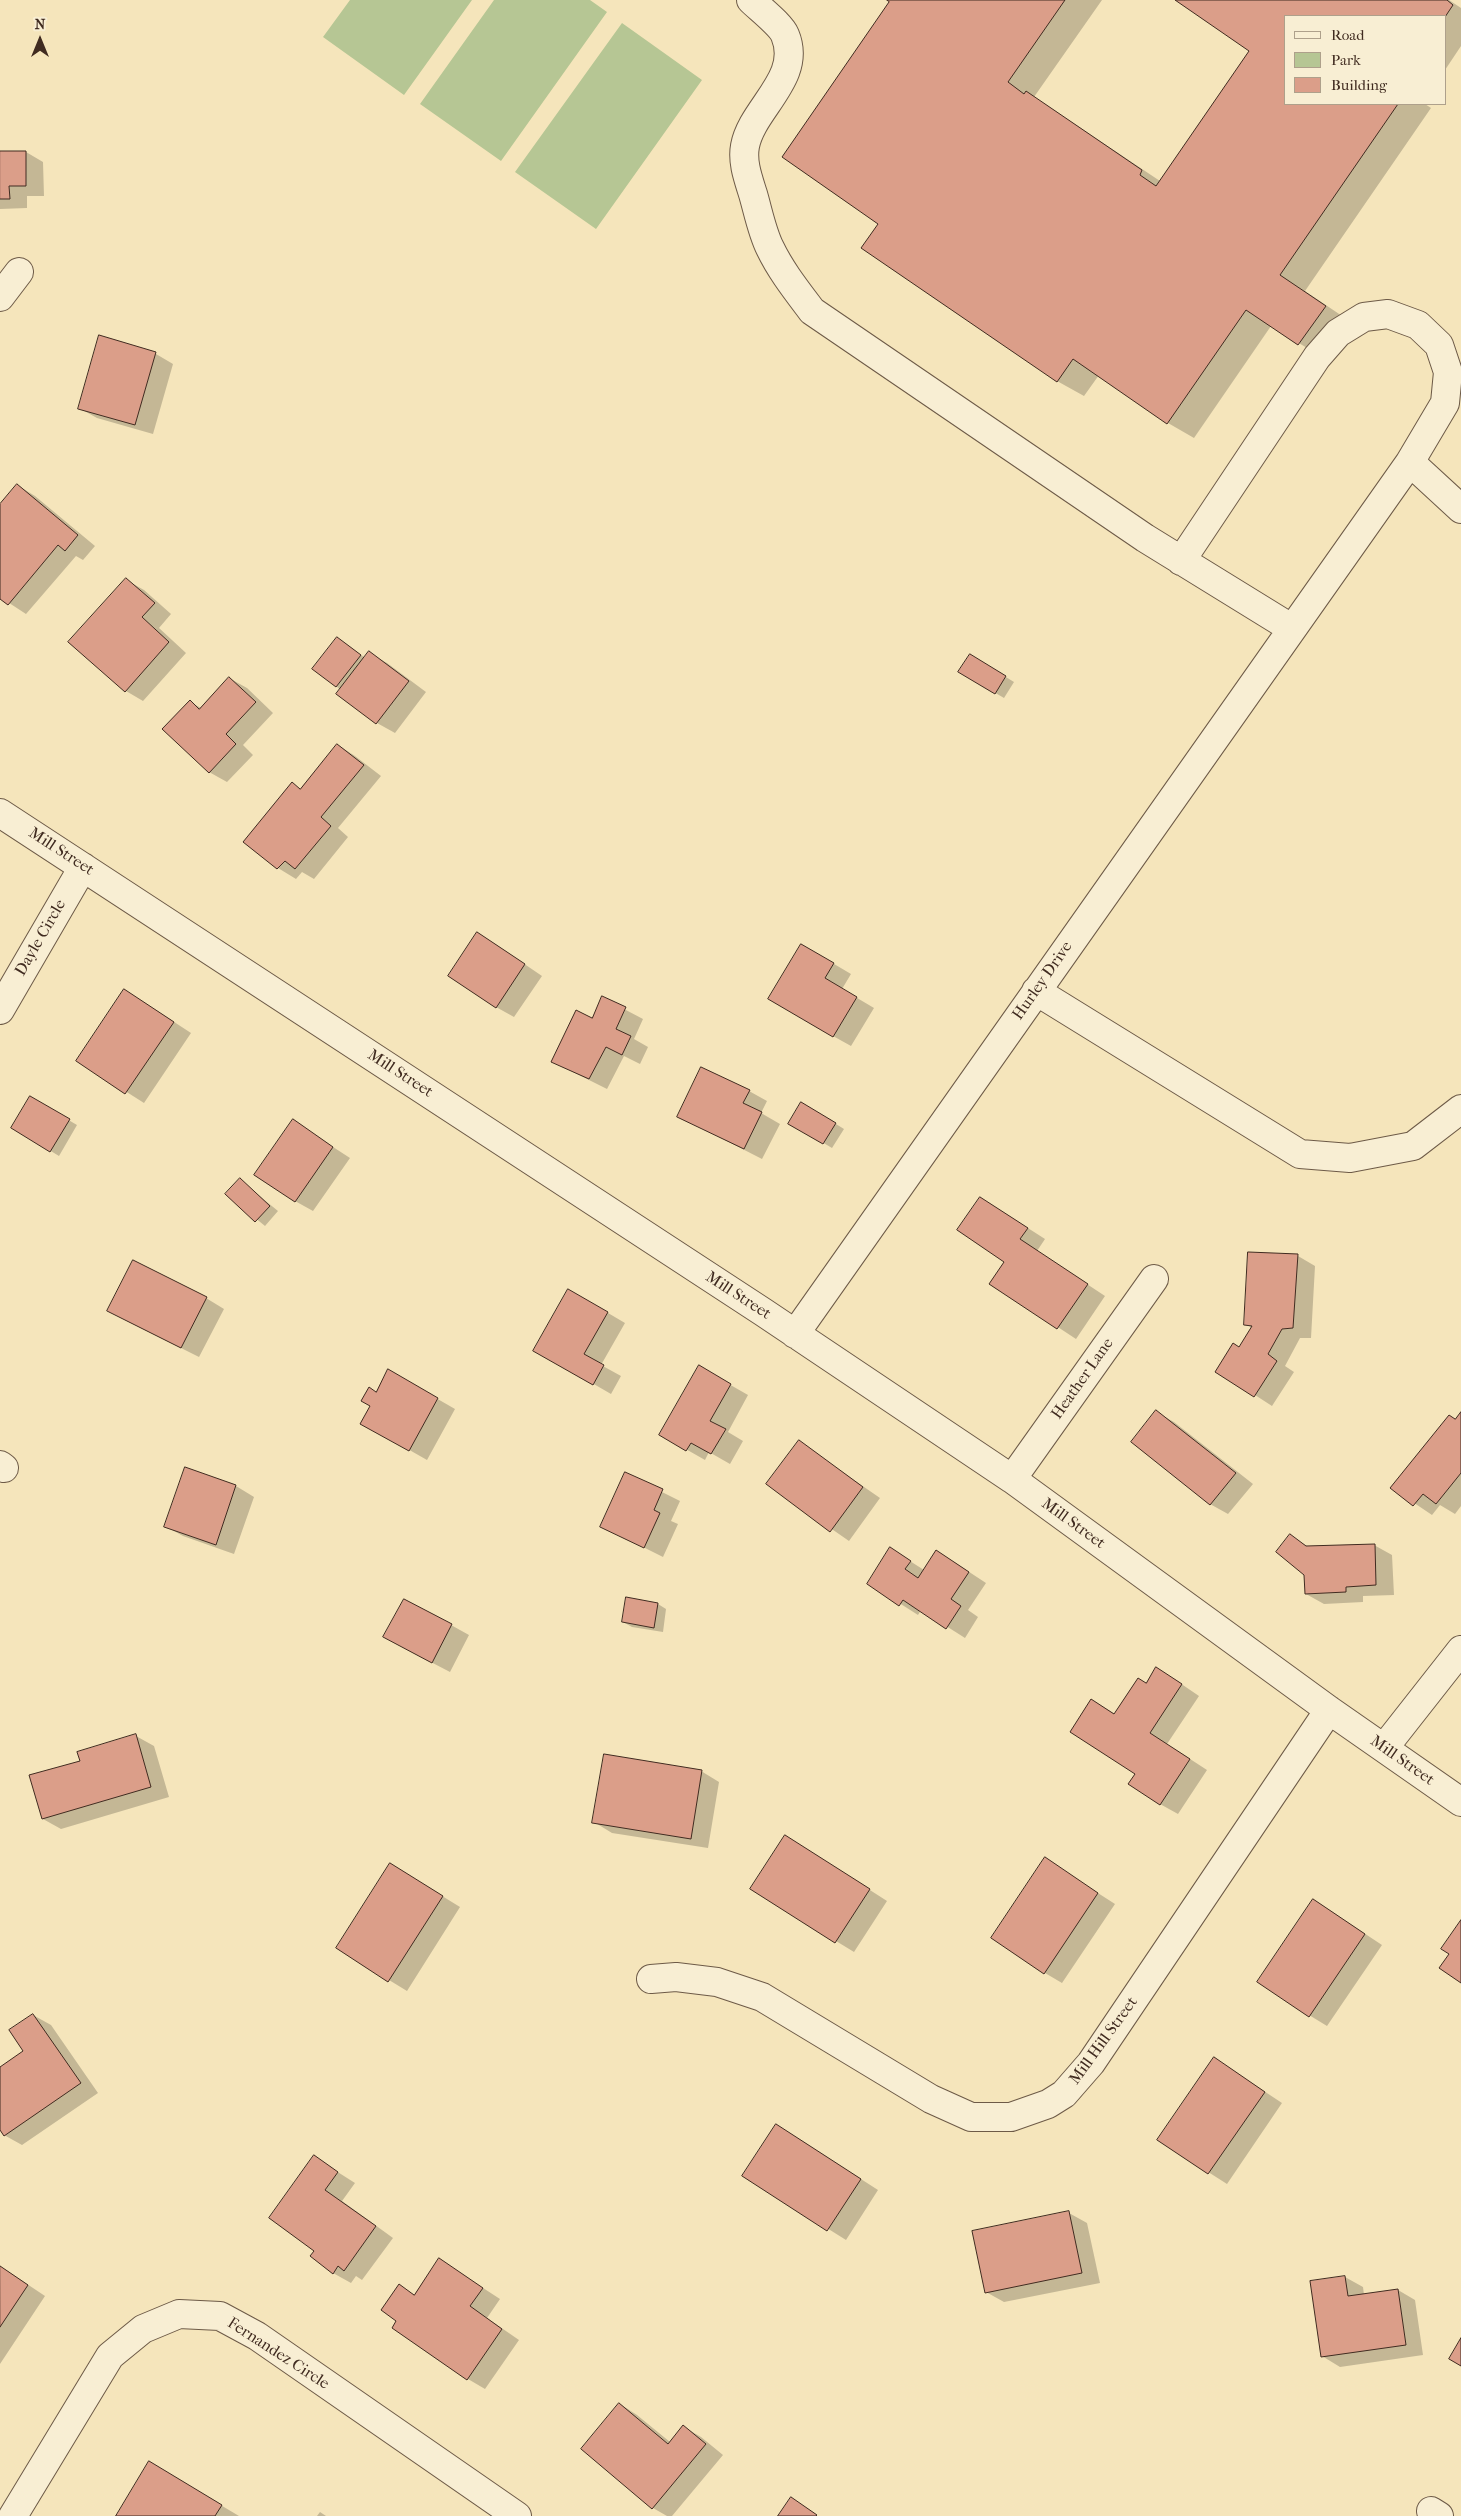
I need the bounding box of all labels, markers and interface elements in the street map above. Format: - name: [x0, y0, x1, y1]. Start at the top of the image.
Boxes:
- north arrow: [15, 15, 65, 65]
- legend: [1284, 15, 1446, 105]
- text: N: [35, 16, 45, 33]
- text: Road: [1331, 26, 1364, 44]
- text: Park: [1331, 51, 1361, 69]
- text: Building: [1331, 76, 1387, 94]
- street label: Mill Street: [25, 824, 97, 880]
- street label: Dayle Circle: [11, 896, 71, 980]
- street label: Hurley Drive: [1009, 938, 1077, 1024]
- street label: Mill Street: [364, 1046, 436, 1102]
- street label: Mill Street: [702, 1268, 774, 1324]
- street label: Heather Lane: [1048, 1335, 1118, 1423]
- street label: Mill Street: [1037, 1495, 1109, 1553]
- street label: Mill Street: [1366, 1732, 1438, 1790]
- street label: Mill Hill Street: [1066, 1993, 1142, 2089]
- street label: Fernandez Circle: [223, 2314, 333, 2394]

